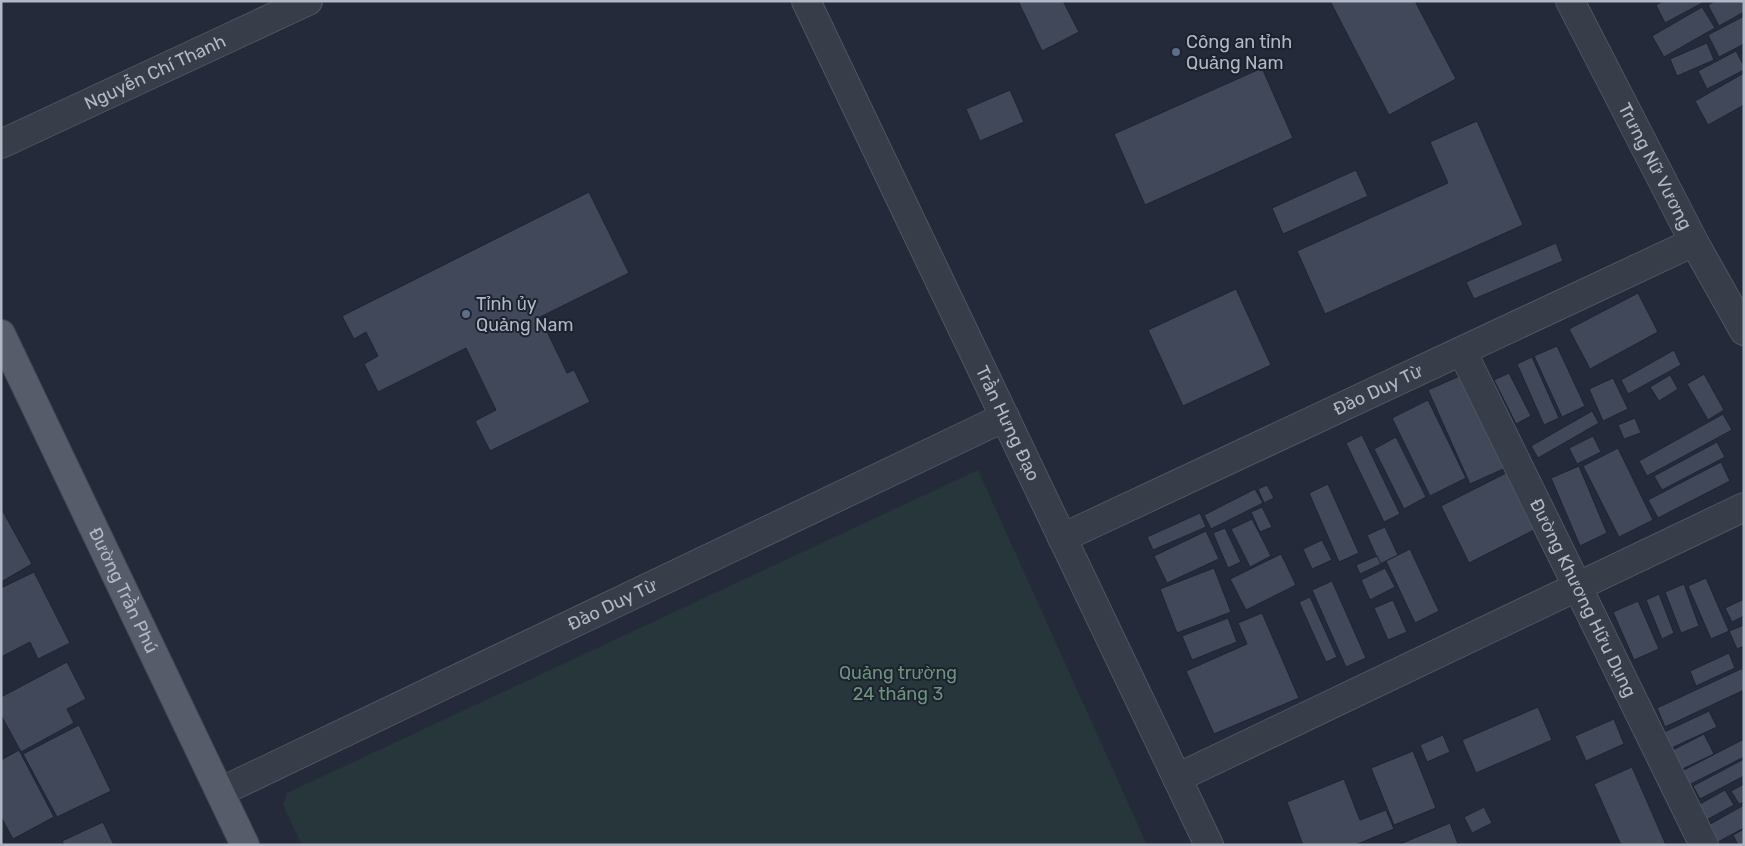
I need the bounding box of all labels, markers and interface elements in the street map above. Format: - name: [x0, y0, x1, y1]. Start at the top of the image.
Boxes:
- street label: Nguyễn Chí Thanh: [81, 30, 229, 115]
- place label: Công an tỉnh Quảng Nam: [1186, 31, 1292, 74]
- marker: Công an tỉnh Quảng Nam: [1170, 46, 1182, 58]
- street label: Trưng Nữ Vương: [1613, 99, 1697, 234]
- place label: Tỉnh ủy Quảng Nam: [476, 293, 574, 336]
- marker: Tỉnh ủy Quảng Nam: [460, 308, 472, 320]
- street label: Đào Duy Từ: [1330, 360, 1426, 420]
- street label: Trần Hưng Đạo: [971, 362, 1044, 484]
- street label: Đường Khương Hữu Dụng: [1525, 495, 1641, 701]
- street label: Đường Trần Phú: [84, 524, 163, 657]
- street label: Đào Duy Từ: [564, 574, 661, 635]
- park label: Quảng trường 24 tháng 3: [839, 662, 957, 705]

